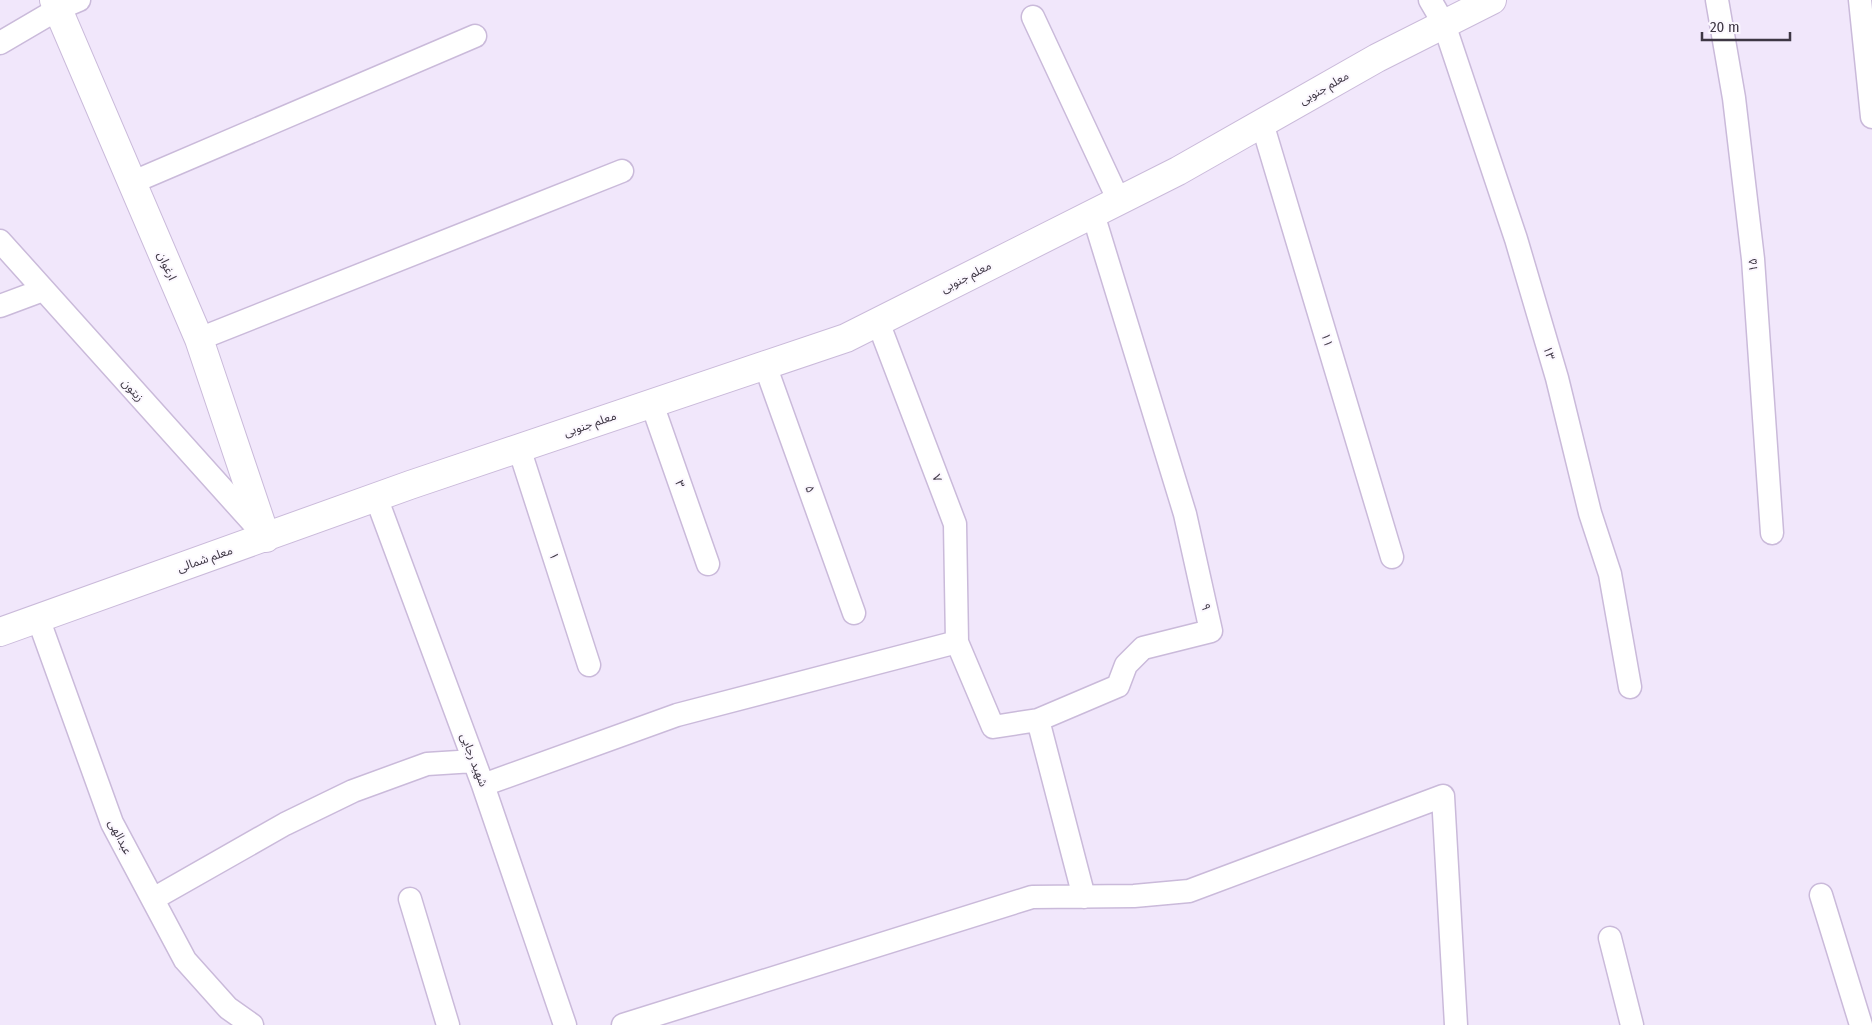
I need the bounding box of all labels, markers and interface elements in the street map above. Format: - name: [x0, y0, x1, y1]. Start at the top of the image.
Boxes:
- scale bar: [1702, 10, 1790, 42]
- text: 20 m: [1710, 18, 1740, 36]
- street label: معلم جنوبی: [1297, 68, 1352, 109]
- street label: ارغوان: [155, 250, 179, 283]
- street label: معلم جنوبی: [938, 258, 994, 297]
- street label: ۱۵: [1745, 258, 1761, 272]
- street label: ۱۱: [1318, 331, 1336, 349]
- street label: ۱۳: [1540, 344, 1558, 362]
- street label: زیتون: [119, 376, 147, 404]
- street label: معلم جنوبی: [562, 408, 619, 441]
- street label: ۷: [929, 472, 945, 484]
- street label: ۳: [672, 478, 688, 490]
- street label: ۵: [802, 483, 818, 495]
- street label: معلم شمالی: [176, 543, 235, 577]
- street label: ۱: [546, 551, 562, 561]
- street label: ۹: [1198, 602, 1214, 612]
- street label: شهید رجایی: [457, 731, 491, 789]
- street label: عبدالهی: [105, 817, 135, 857]

